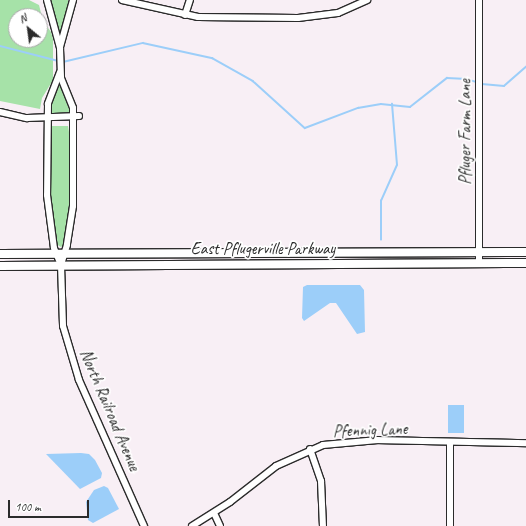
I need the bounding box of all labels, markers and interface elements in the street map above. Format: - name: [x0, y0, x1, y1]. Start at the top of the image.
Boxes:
- north arrow: [8, 8, 48, 48]
- text: N: [16, 11, 29, 26]
- street label: Pfluger Farm Lane: [455, 79, 475, 185]
- street label: East Pflugerville Parkway: [191, 239, 335, 259]
- street label: North Railroad Avenue: [75, 345, 145, 475]
- street label: Pfennig Lane: [332, 418, 408, 442]
- scale bar: [10, 492, 91, 518]
- text: 100 m: [15, 499, 41, 515]

